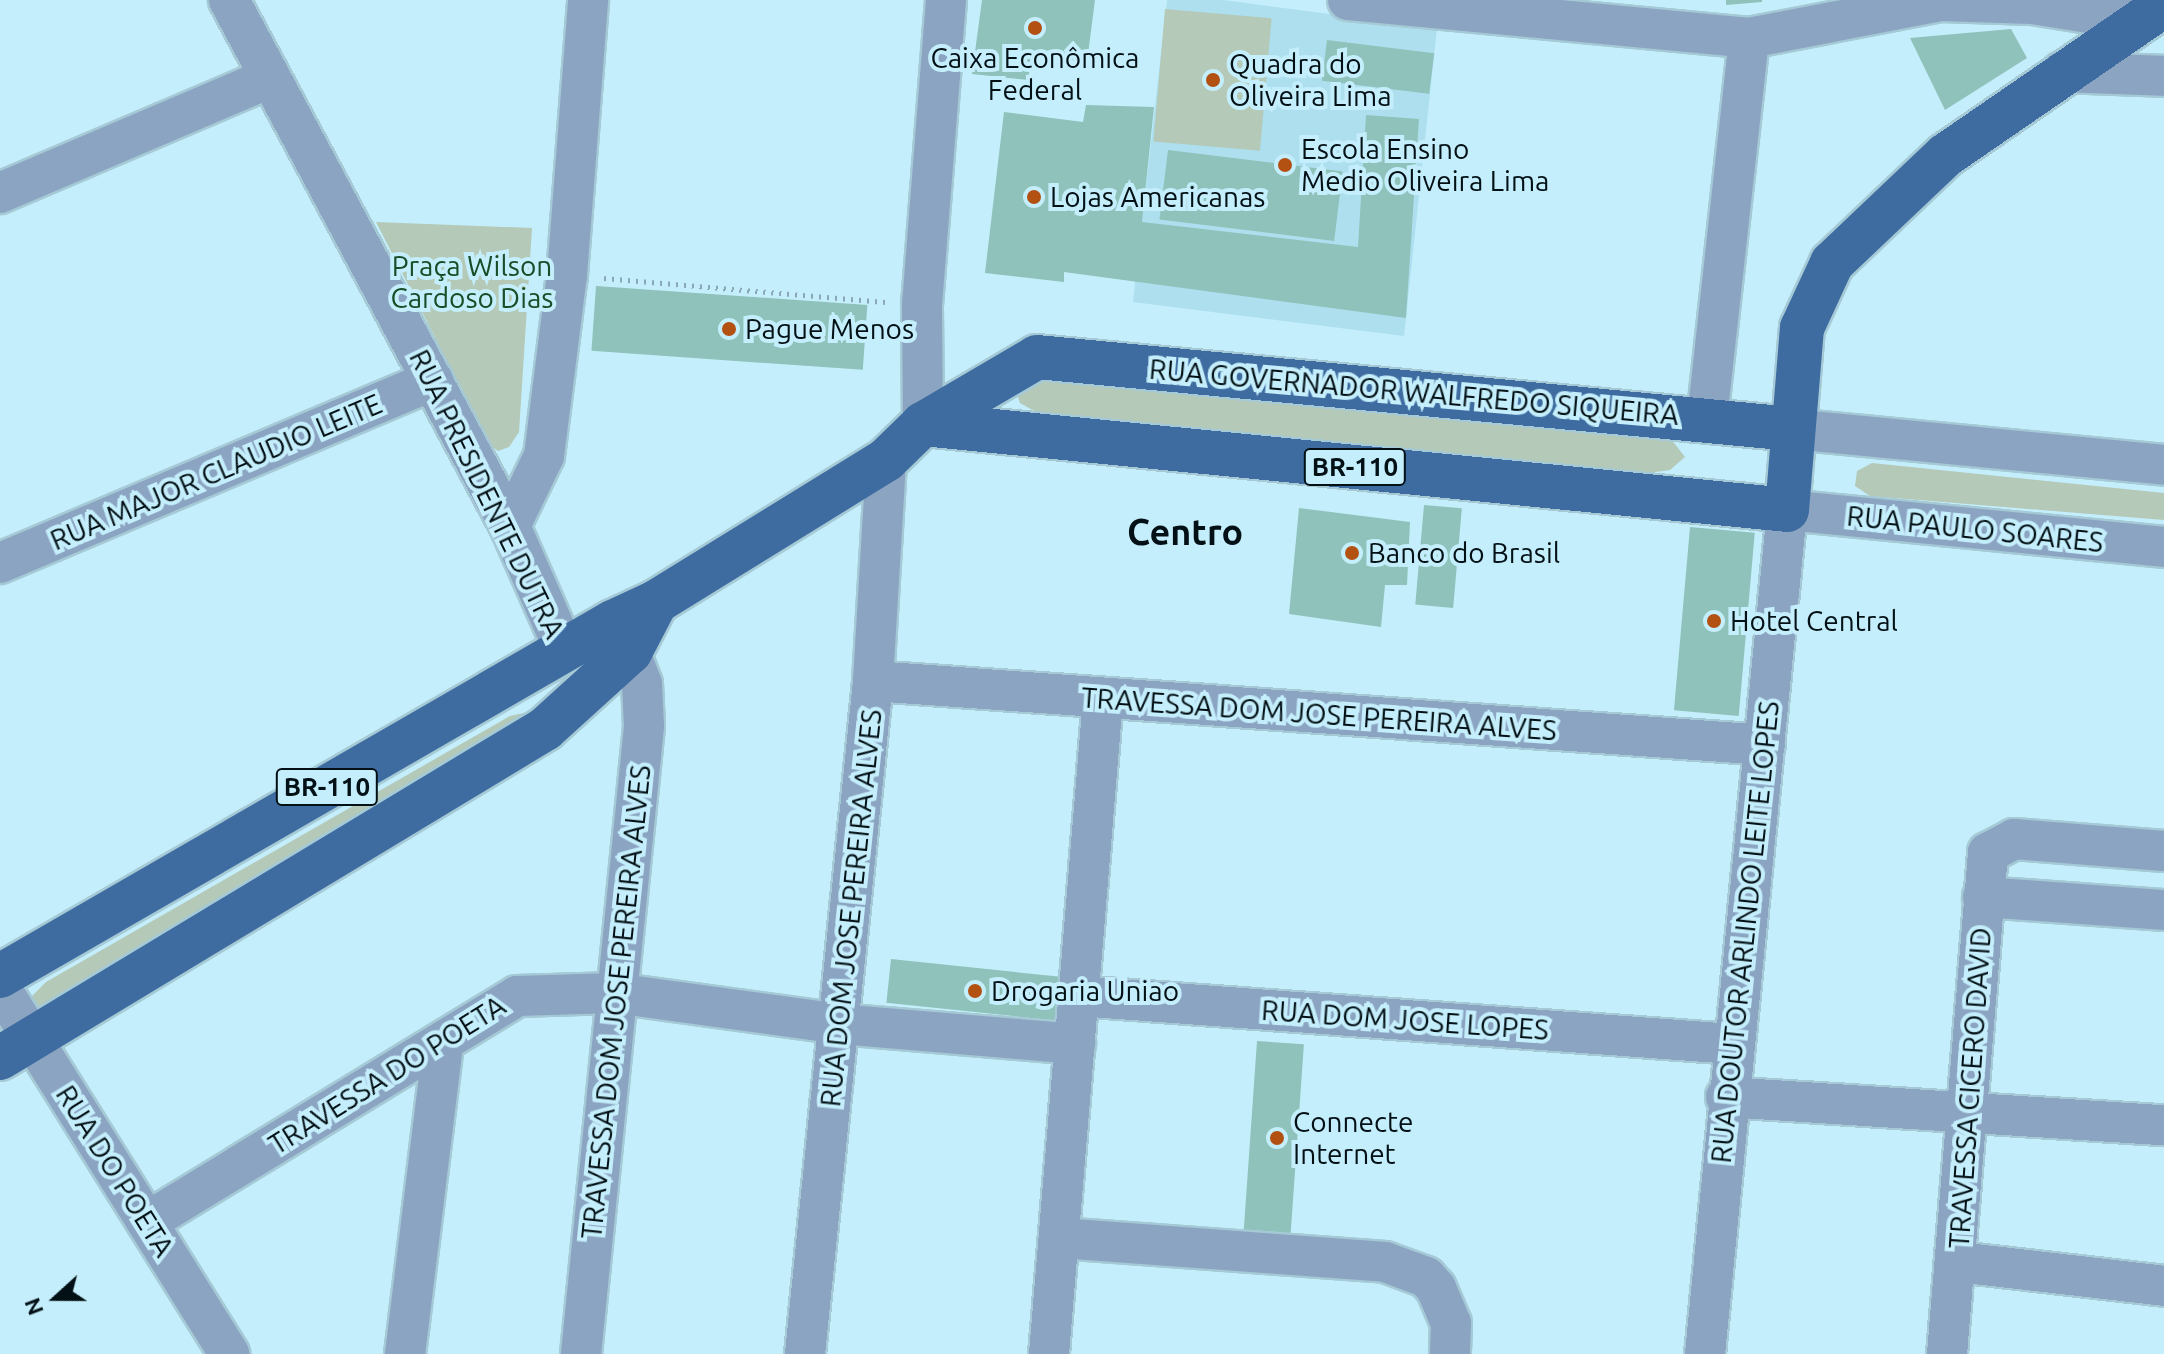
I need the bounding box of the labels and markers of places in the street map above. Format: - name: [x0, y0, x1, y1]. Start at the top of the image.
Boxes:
- marker: Caixa Econômica Federal: [1026, 19, 1044, 37]
- place label: Caixa Econômica Federal: [931, 41, 1139, 107]
- place label: Quadra do Oliveira Lima: [1229, 47, 1392, 113]
- marker: Quadra do Oliveira Lima: [1204, 71, 1222, 89]
- place label: Escola Ensino Medio Oliveira Lima: [1301, 132, 1549, 198]
- marker: Escola Ensino Medio Oliveira Lima: [1276, 156, 1294, 174]
- place label: Lojas Americanas: [1050, 180, 1265, 214]
- marker: Lojas Americanas: [1025, 188, 1043, 206]
- place label: Pague Menos: [745, 312, 914, 346]
- marker: Pague Menos: [720, 320, 738, 338]
- place label: Banco do Brasil: [1368, 536, 1560, 570]
- marker: Banco do Brasil: [1343, 544, 1361, 562]
- place label: Hotel Central: [1730, 604, 1898, 638]
- marker: Hotel Central: [1705, 612, 1723, 630]
- place label: Drogaria Uniao: [991, 974, 1179, 1008]
- marker: Drogaria Uniao: [966, 982, 984, 1000]
- place label: Connecte Internet: [1293, 1105, 1413, 1171]
- marker: Connecte Internet: [1268, 1129, 1286, 1147]

